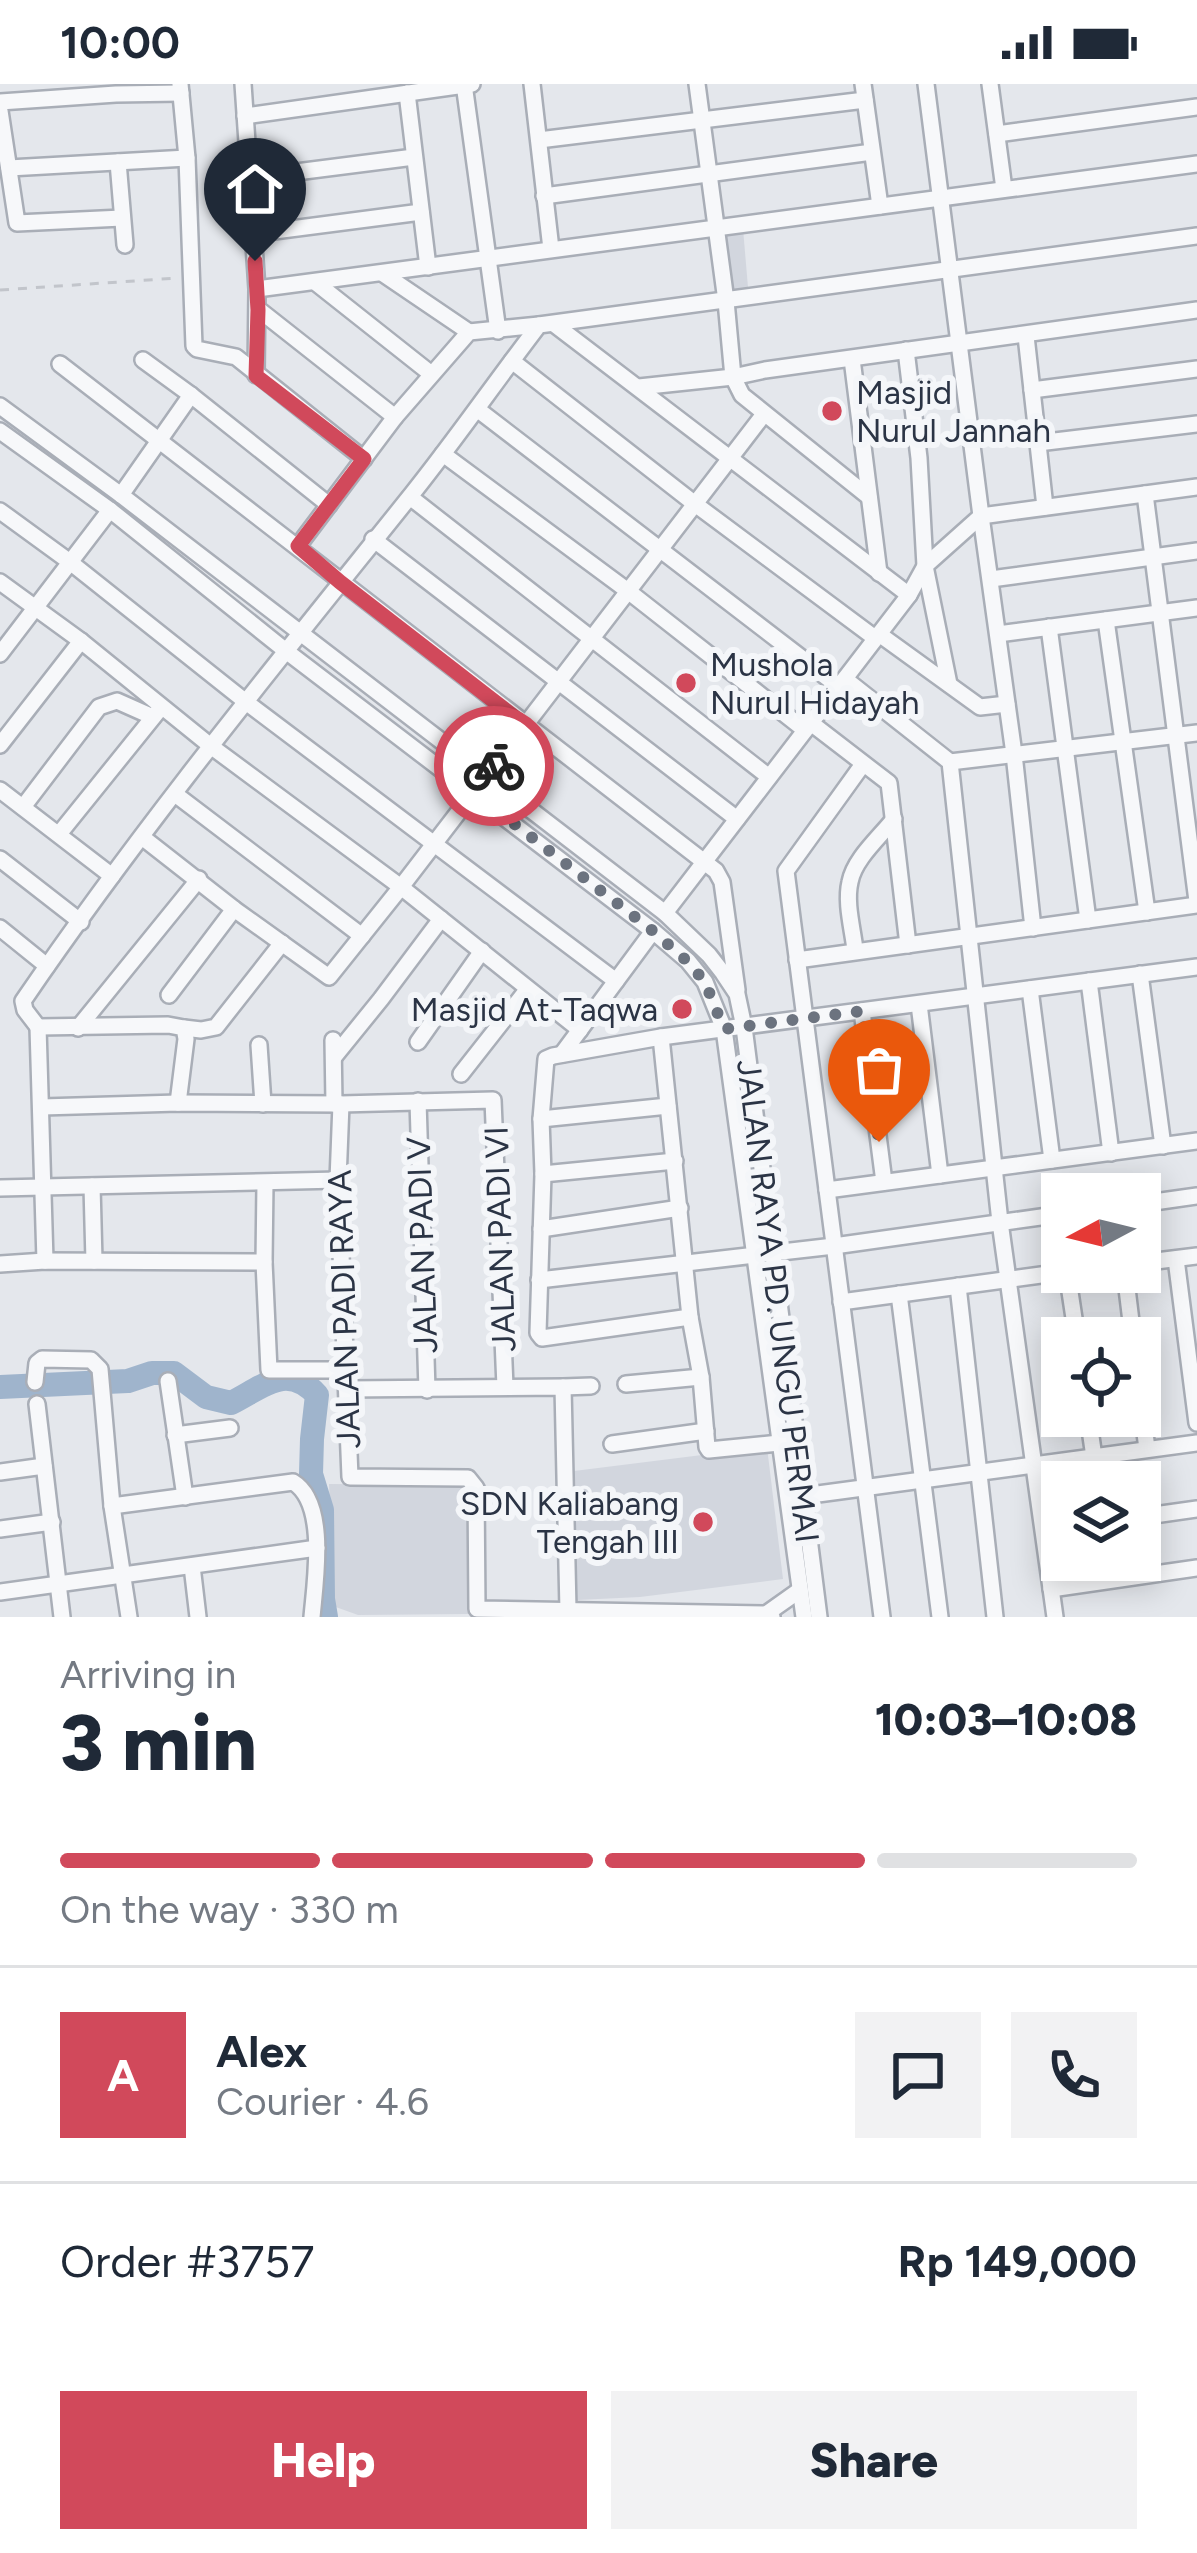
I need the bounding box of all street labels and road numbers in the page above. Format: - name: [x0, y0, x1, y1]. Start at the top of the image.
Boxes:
- street label: JALAN RAYA PD. UNGU PERMAI: [729, 1057, 827, 1545]
- street label: JALAN PADI VI: [477, 1126, 523, 1352]
- street label: JALAN PADI V: [399, 1136, 445, 1354]
- street label: JALAN PADI RAYA: [320, 1168, 368, 1449]

